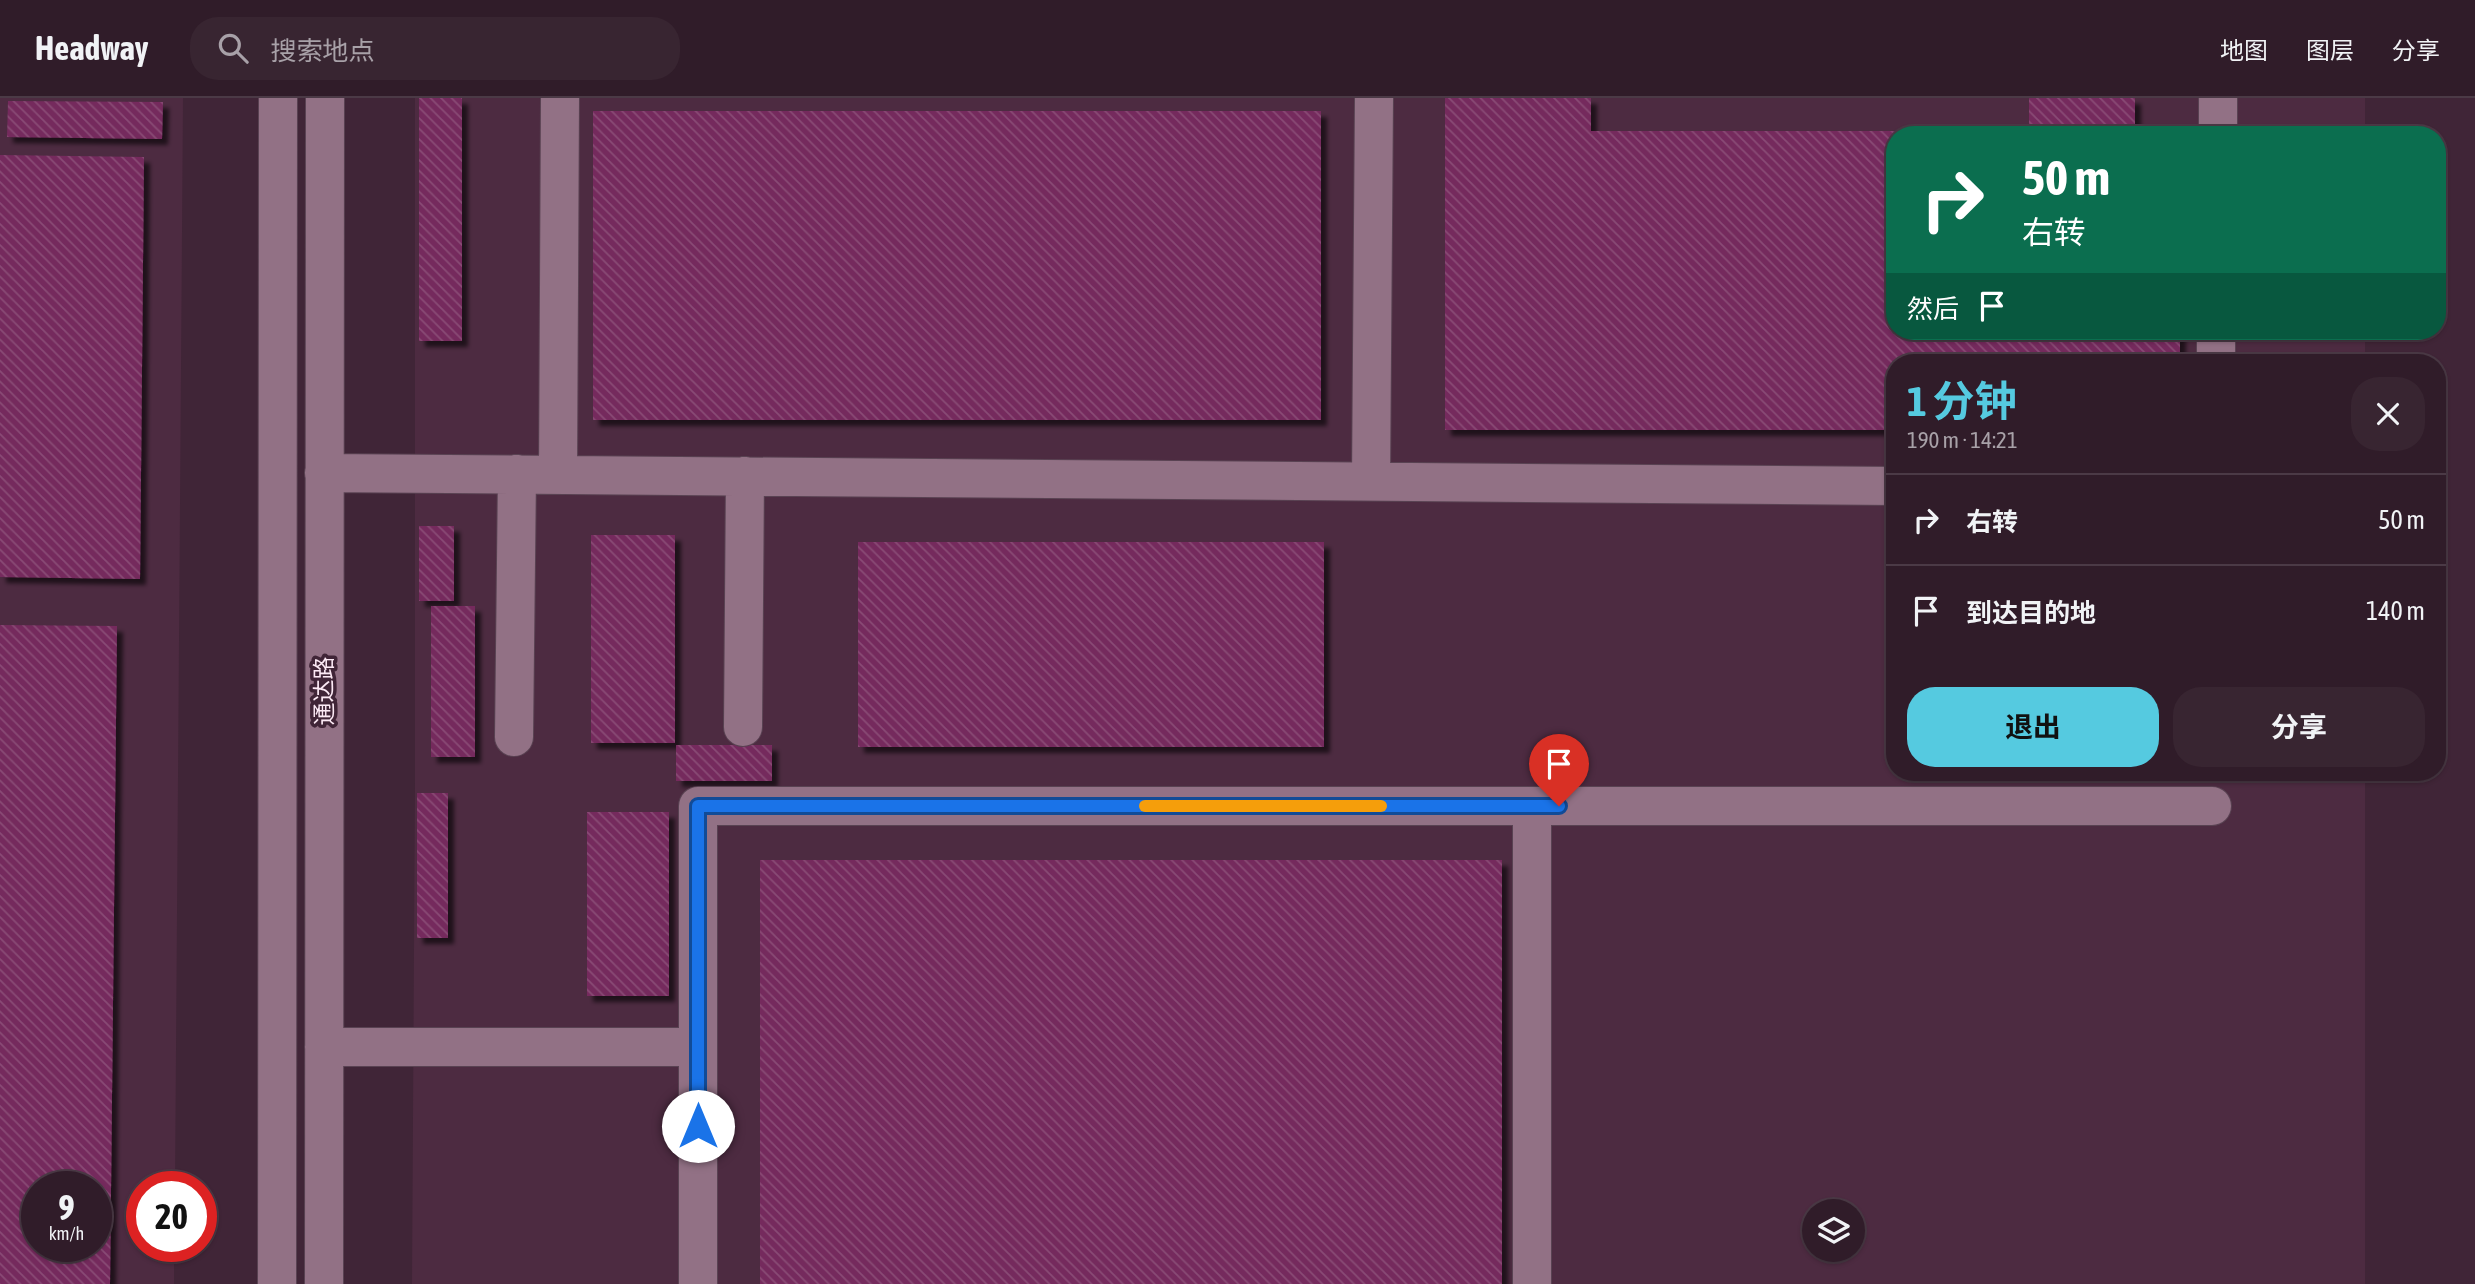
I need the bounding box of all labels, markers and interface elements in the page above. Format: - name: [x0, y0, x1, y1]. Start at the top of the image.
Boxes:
- search box: [190, 17, 680, 80]
- text: Headway: [35, 29, 148, 67]
- icon: search: [214, 29, 252, 67]
- text: 搜索地点: [270, 36, 374, 66]
- text: 地图: [2220, 37, 2268, 64]
- text: 图层: [2306, 37, 2354, 64]
- text: 分享: [2392, 37, 2440, 64]
- text: 50 m: [2022, 149, 2110, 205]
- icon: right: [1907, 154, 1998, 245]
- text: 右转: [2022, 214, 2086, 251]
- icon: arrive: [1973, 287, 2011, 325]
- text: 然后: [1907, 294, 1959, 324]
- text: 1 分钟: [1907, 377, 2017, 425]
- button: close: [2351, 377, 2425, 451]
- text: 190 m · 14:21: [1907, 427, 2018, 453]
- icon: right: [1907, 501, 1945, 539]
- text: 50 m: [2378, 505, 2425, 535]
- text: 右转: [1966, 507, 2018, 537]
- icon: arrive: [1907, 592, 1945, 630]
- text: 140 m: [2366, 596, 2425, 626]
- text: 到达目的地: [1966, 598, 2096, 628]
- street label: 通达路: [311, 657, 337, 726]
- button: 退出: [1907, 687, 2159, 767]
- button: 分享: [2173, 687, 2425, 767]
- pin: [1529, 734, 1589, 806]
- icon: arrive: [1540, 745, 1578, 783]
- position arrow: [661, 1089, 735, 1163]
- speed limit sign: 20: [126, 1171, 217, 1262]
- text: 9: [58, 1187, 75, 1227]
- map controls: [1802, 1199, 1865, 1262]
- button: layers: [1802, 1199, 1865, 1262]
- text: km/h: [49, 1223, 84, 1244]

